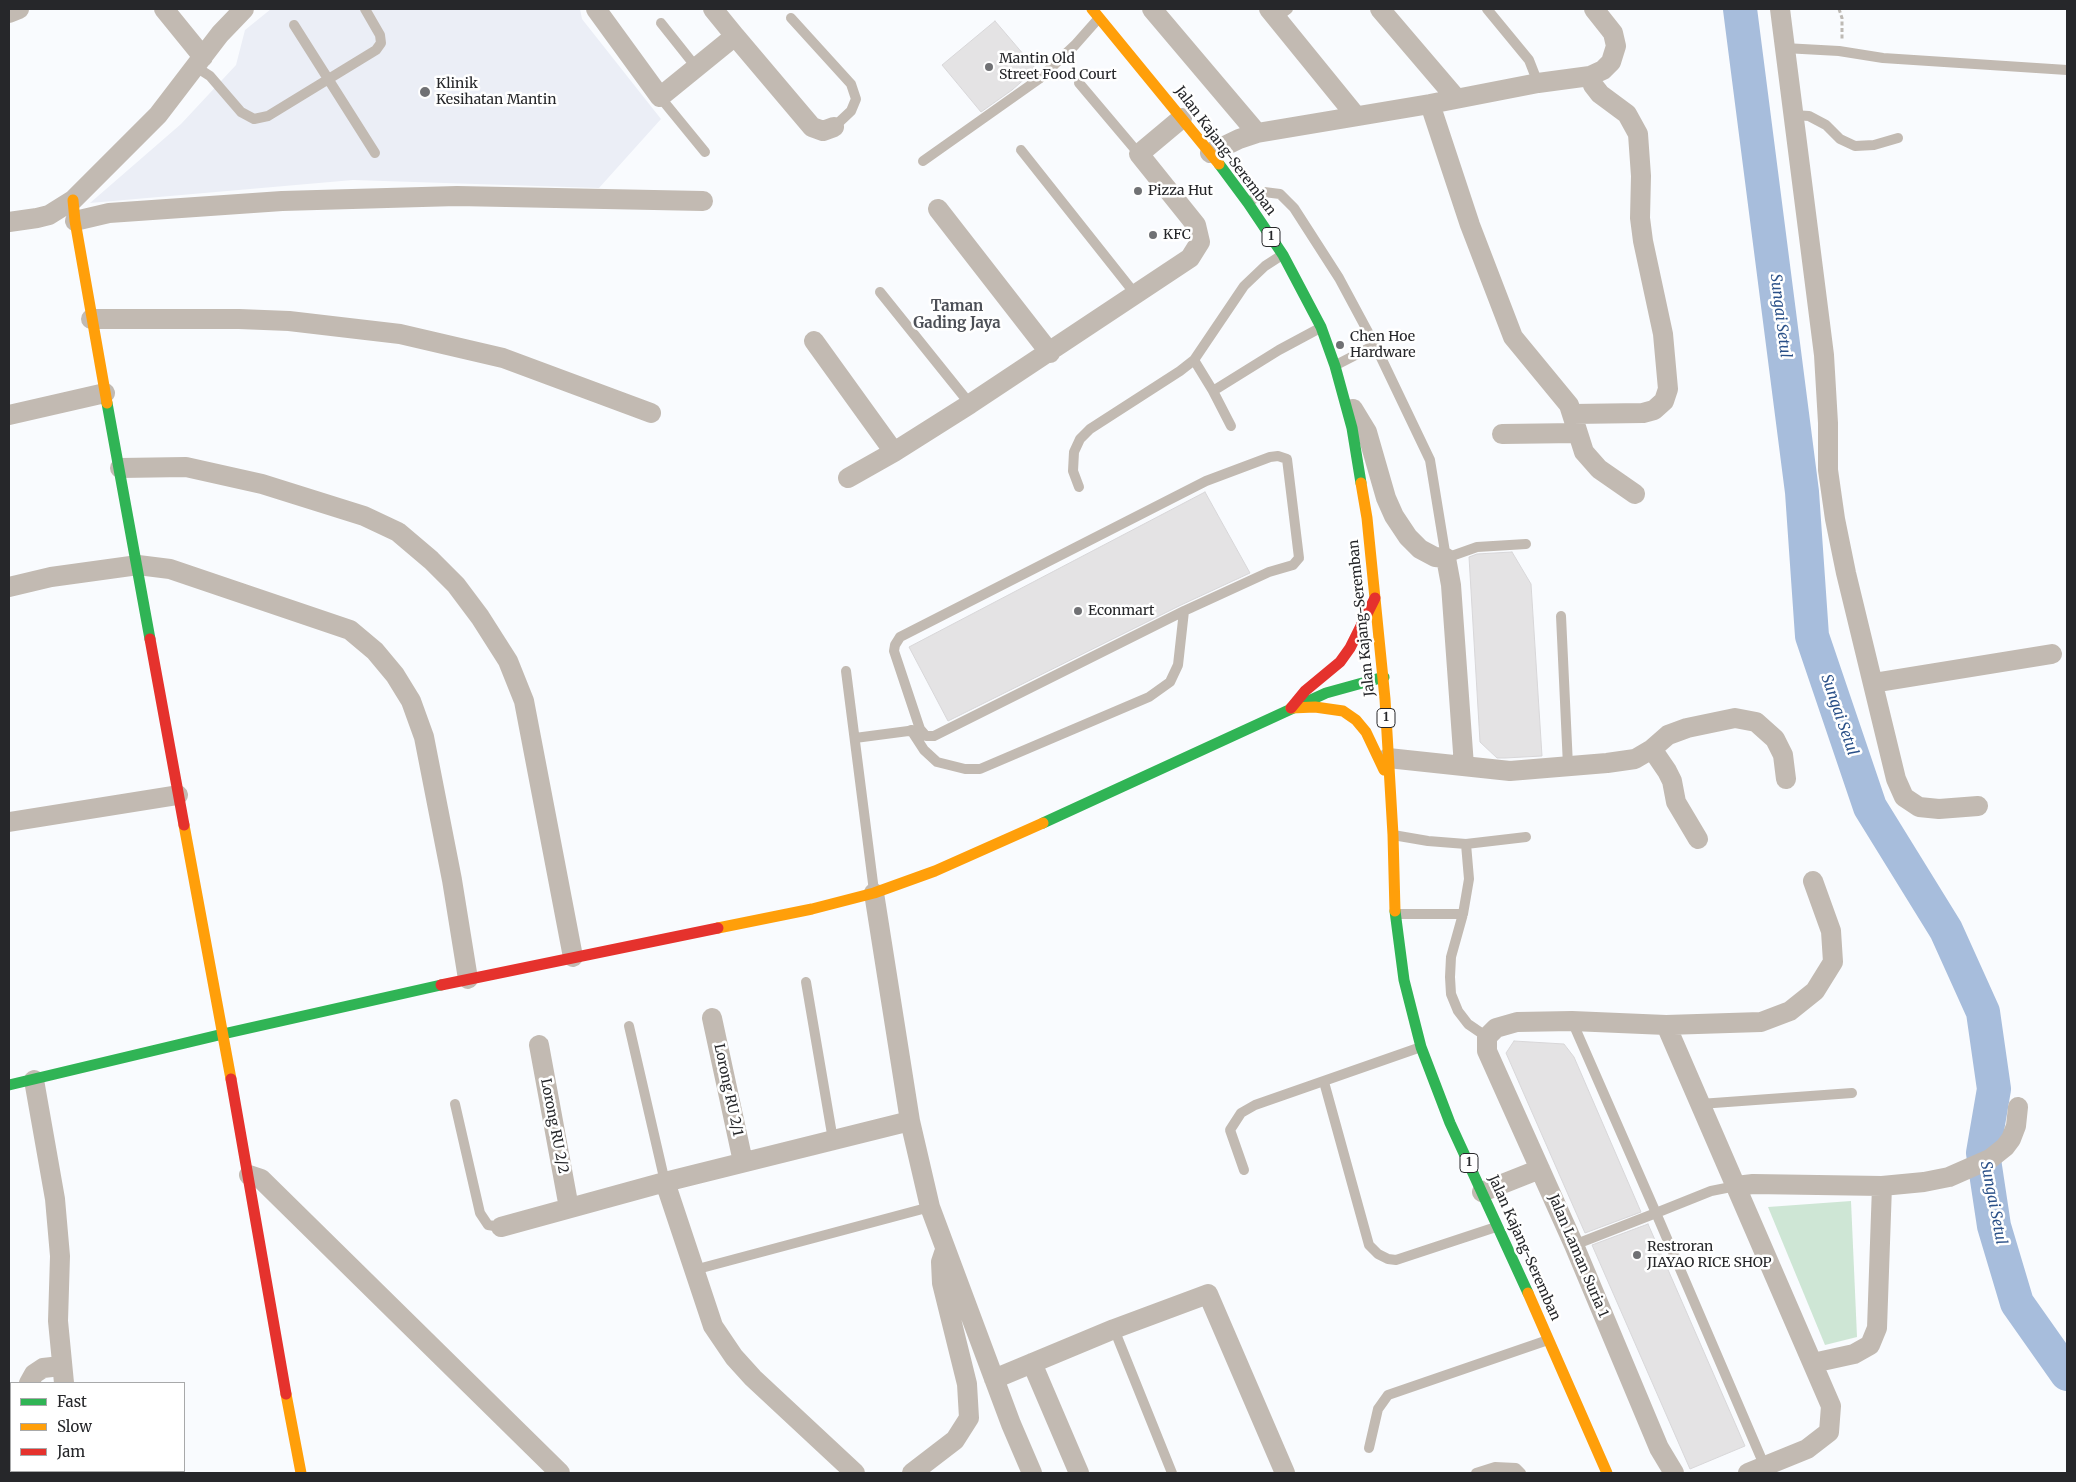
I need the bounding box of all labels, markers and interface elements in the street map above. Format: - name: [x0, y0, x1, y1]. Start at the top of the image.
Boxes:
- place label: Mantin Old Street Food Court: [999, 51, 1117, 84]
- marker: Mantin Old Street Food Court: [983, 61, 995, 73]
- place label: Klinik Kesihatan Mantin: [436, 76, 556, 108]
- street label: Jalan Kajang-Seremban: [1171, 83, 1279, 219]
- marker: Klinik Kesihatan Mantin: [418, 85, 432, 99]
- place label: Pizza Hut: [1148, 183, 1213, 199]
- marker: Pizza Hut: [1132, 185, 1144, 197]
- place label: KFC: [1163, 227, 1191, 243]
- road number: 1: [1262, 228, 1280, 246]
- marker: KFC: [1147, 229, 1159, 241]
- water label: Sungai Setul: [1766, 273, 1794, 359]
- district label: Taman Gading Jaya: [913, 298, 1001, 333]
- place label: Chen Hoe Hardware: [1350, 329, 1416, 362]
- marker: Chen Hoe Hardware: [1334, 339, 1346, 351]
- street label: Jalan Kajang-Seremban: [1345, 539, 1379, 697]
- place label: Econmart: [1088, 603, 1155, 619]
- marker: Econmart: [1072, 605, 1084, 617]
- water label: Sungai Setul: [1817, 672, 1861, 758]
- road number: 1: [1377, 708, 1395, 728]
- street label: Lorong RU 2/1: [710, 1042, 746, 1138]
- street label: Lorong RU 2/2: [537, 1077, 571, 1175]
- road number: 1: [1460, 1154, 1478, 1172]
- water label: Sungai Setul: [1976, 1160, 2010, 1246]
- street label: Jalan Kajang-Seremban: [1484, 1173, 1564, 1323]
- street label: Jalan Laman Suria 1: [1544, 1192, 1612, 1320]
- place label: Restroran JIAYAO RICE SHOP: [1647, 1239, 1772, 1272]
- marker: Restroran JIAYAO RICE SHOP: [1631, 1249, 1643, 1261]
- legend: [10, 1382, 185, 1472]
- text: Fast: [57, 1392, 87, 1411]
- text: Slow: [57, 1417, 92, 1436]
- text: Jam: [57, 1442, 85, 1461]

